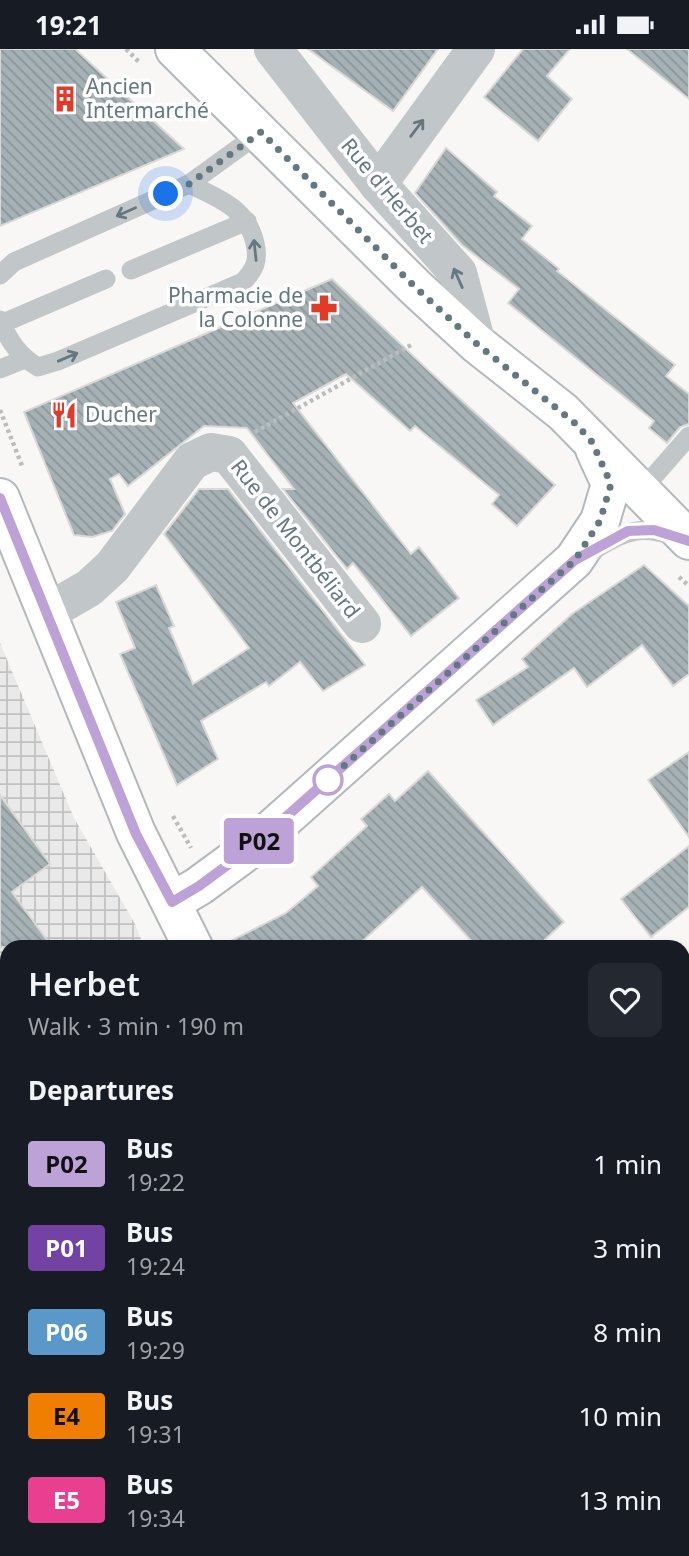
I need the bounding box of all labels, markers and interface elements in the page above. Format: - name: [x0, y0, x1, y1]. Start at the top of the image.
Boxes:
- text: 19:21: [35, 7, 102, 43]
- place label: Ancien Intermarché: [86, 72, 209, 124]
- building icon: Ancien Intermarché: [50, 84, 80, 114]
- one-way arrow: [410, 119, 425, 138]
- street label: Rue d'Herbet: [335, 132, 440, 249]
- your location: [148, 176, 183, 211]
- one-way arrow: [116, 206, 138, 219]
- one-way arrow: [248, 239, 261, 262]
- one-way arrow: [451, 268, 464, 289]
- place label: Pharmacie de la Colonne: [168, 281, 303, 333]
- pharmacy icon: Pharmacie de la Colonne: [309, 293, 339, 323]
- one-way arrow: [57, 350, 78, 363]
- restaurant icon: Ducher: [49, 400, 79, 430]
- place label: Ducher: [85, 400, 157, 428]
- street label: Rue de Montbéliard: [225, 453, 367, 624]
- unlabelled marker: [313, 765, 343, 795]
- line badge: P02: [219, 818, 299, 864]
- text: P02: [238, 824, 280, 857]
- text: Herbet: [28, 961, 140, 1006]
- button: heart: [588, 963, 662, 1037]
- text: Walk · 3 min · 190 m: [28, 1010, 244, 1042]
- text: Departures: [28, 1072, 174, 1108]
- text: Bus: [126, 1130, 173, 1166]
- text: 1 min: [593, 1146, 662, 1182]
- text: P02: [45, 1147, 88, 1180]
- text: 19:22: [126, 1166, 185, 1198]
- text: Bus: [126, 1214, 173, 1250]
- text: 3 min: [593, 1230, 662, 1266]
- text: P01: [45, 1231, 88, 1264]
- text: 19:24: [126, 1250, 185, 1282]
- text: Bus: [126, 1298, 173, 1334]
- text: 8 min: [593, 1314, 662, 1350]
- text: P06: [45, 1315, 88, 1348]
- text: 19:29: [126, 1334, 185, 1366]
- text: Bus: [126, 1382, 173, 1418]
- text: 10 min: [578, 1398, 662, 1434]
- text: E4: [53, 1399, 80, 1432]
- text: 19:31: [126, 1418, 185, 1450]
- text: Bus: [126, 1466, 173, 1502]
- text: 13 min: [578, 1482, 662, 1518]
- text: E5: [53, 1483, 80, 1516]
- text: 19:34: [126, 1502, 185, 1534]

